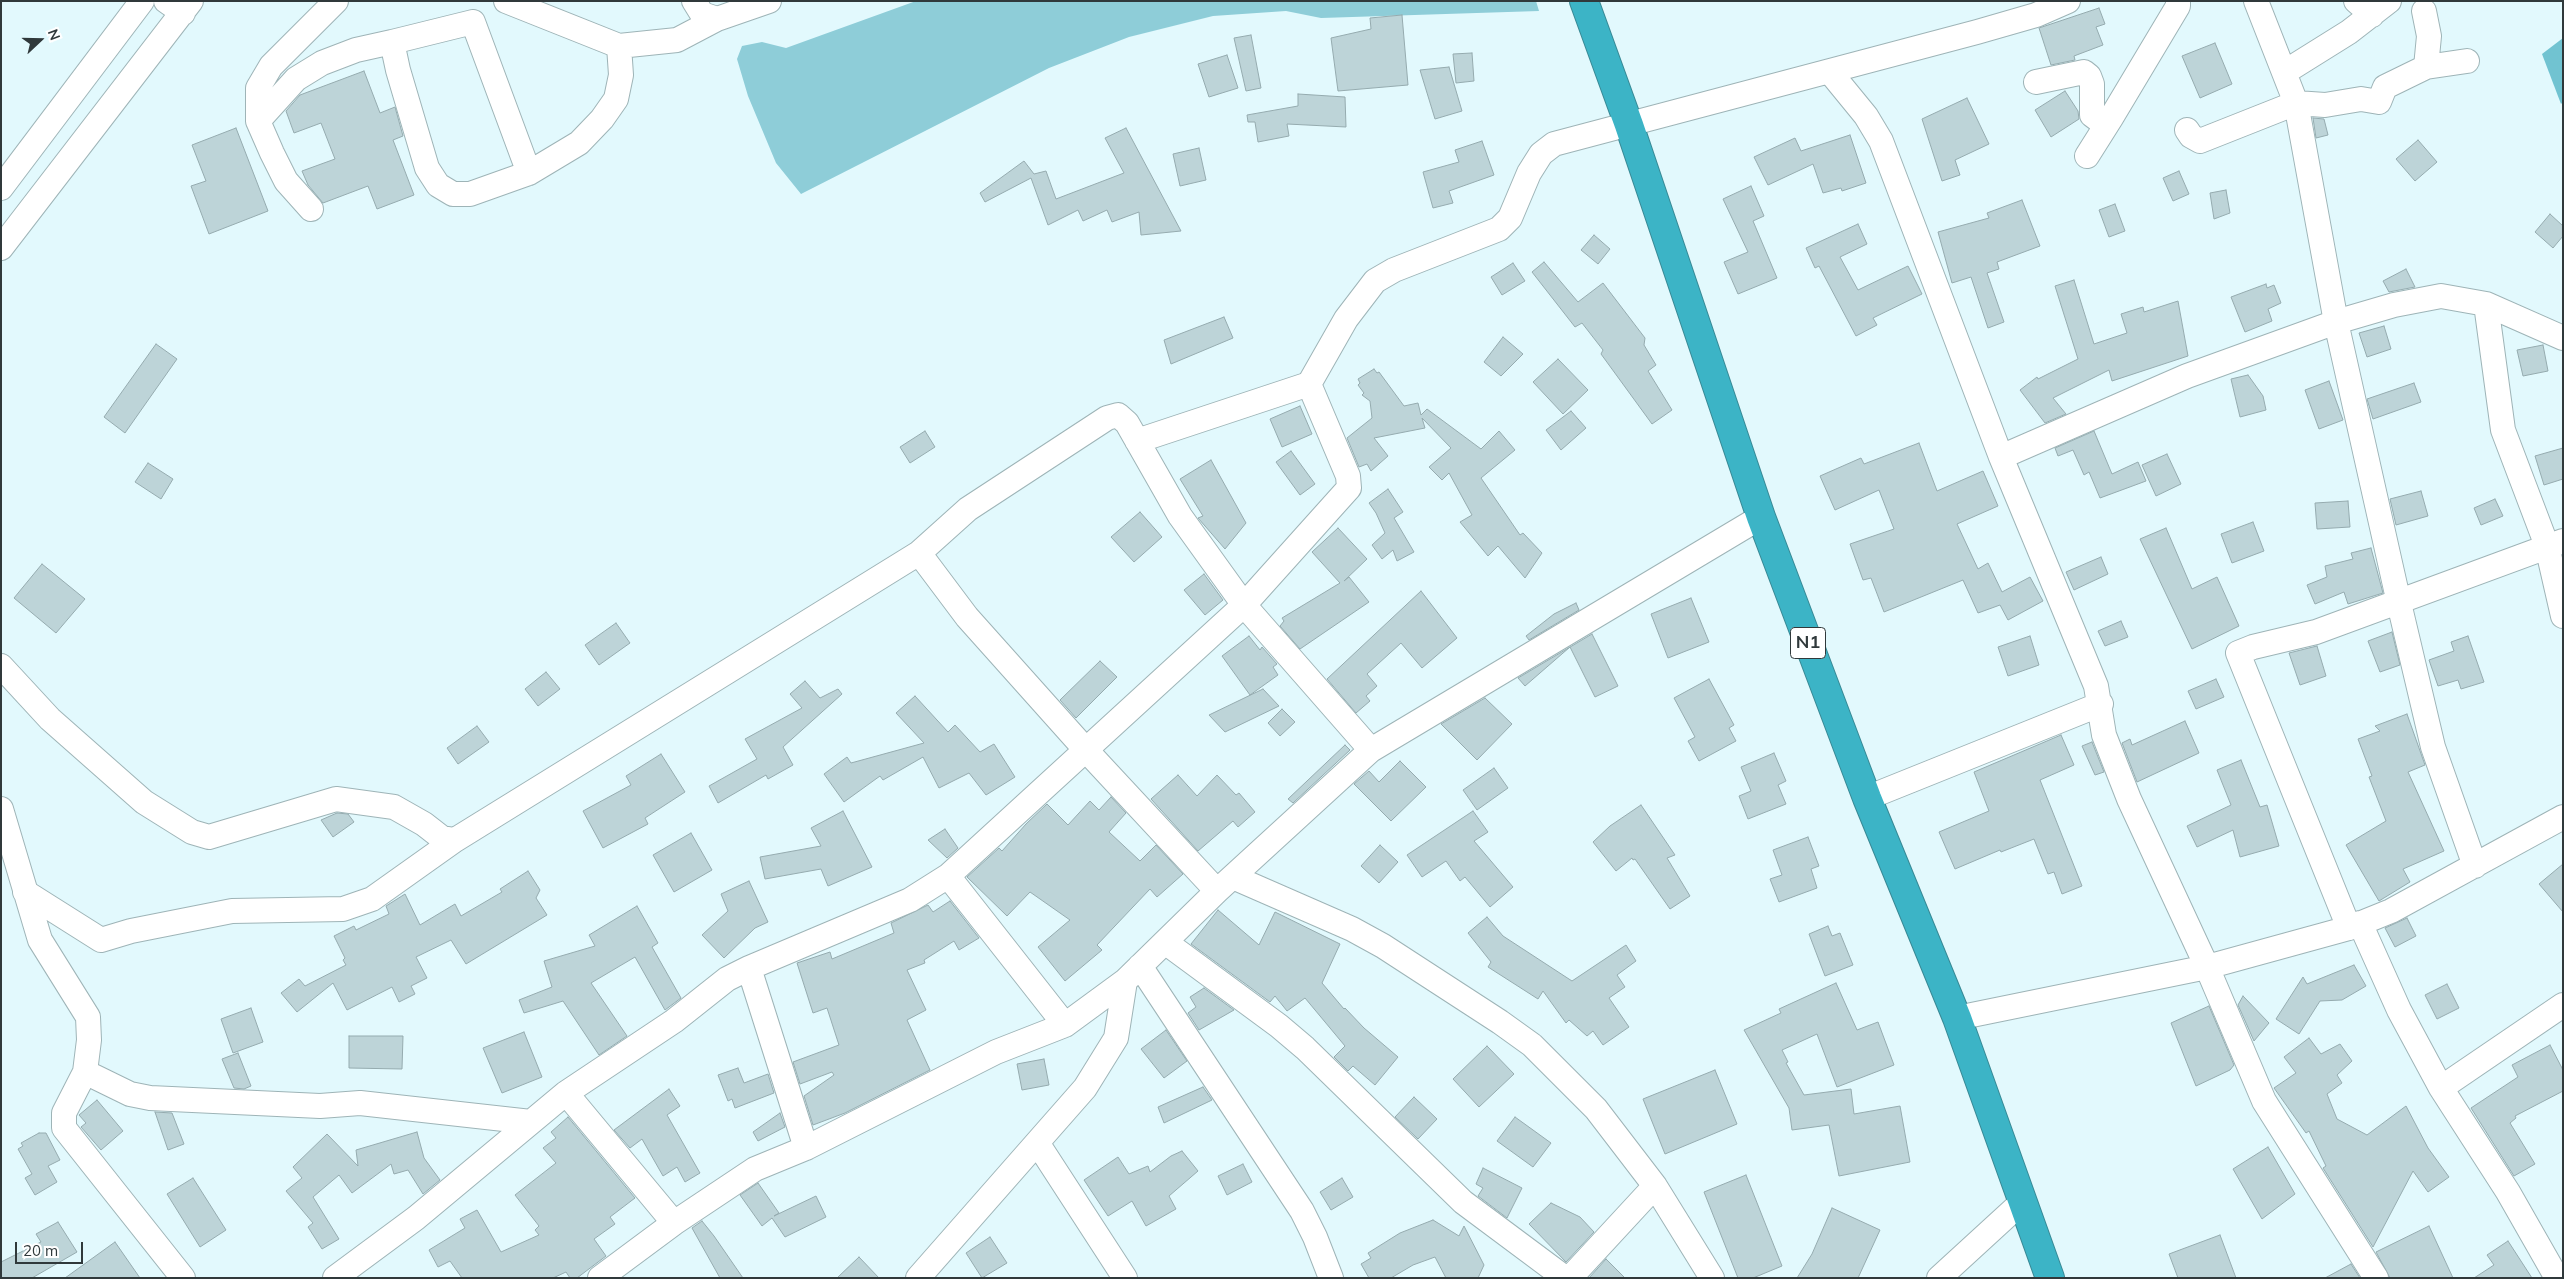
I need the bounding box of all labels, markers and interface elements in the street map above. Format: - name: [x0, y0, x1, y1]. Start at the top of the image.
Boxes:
- north arrow: [15, 15, 65, 65]
- text: N: [44, 26, 64, 43]
- road number: N1: [1790, 628, 1826, 658]
- scale bar: [18, 1232, 85, 1264]
- text: 20 m: [23, 1241, 58, 1260]

